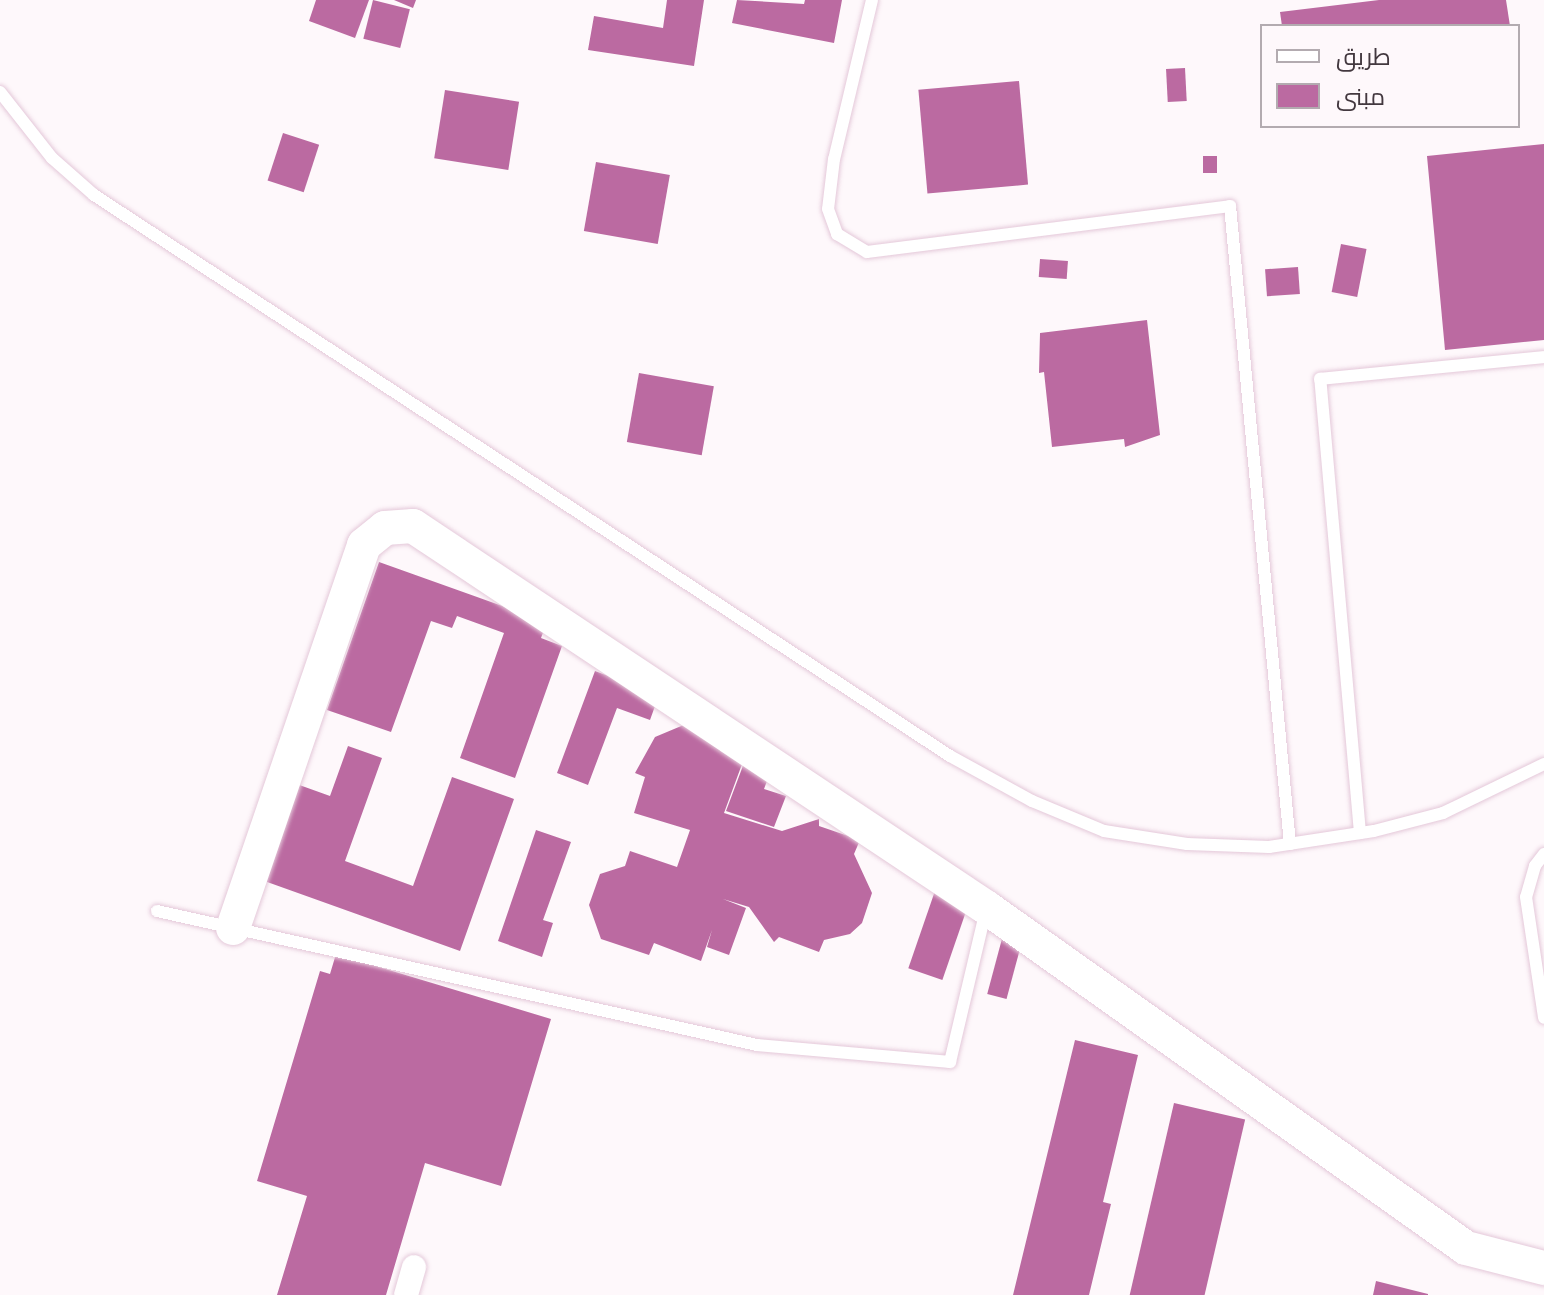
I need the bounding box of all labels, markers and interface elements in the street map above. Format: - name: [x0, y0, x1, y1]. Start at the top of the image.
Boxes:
- legend: [1260, 24, 1520, 128]
- text: طريق: [1336, 42, 1391, 71]
- text: مبنى: [1336, 82, 1385, 111]

